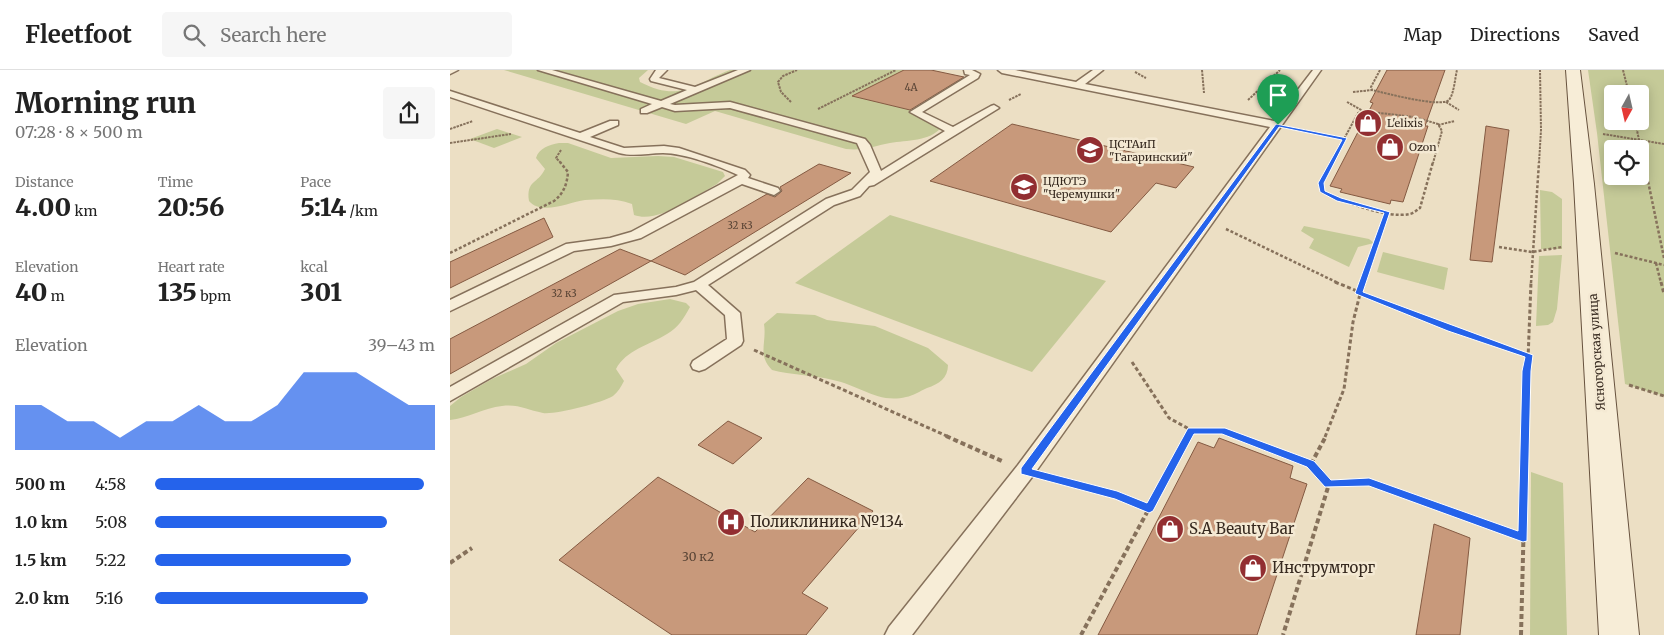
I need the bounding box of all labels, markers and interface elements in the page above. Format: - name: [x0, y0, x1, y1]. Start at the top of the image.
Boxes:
- search box: [162, 12, 512, 57]
- text: Fleetfoot: [25, 19, 132, 50]
- icon: search: [180, 21, 208, 49]
- text: Search here: [220, 23, 326, 47]
- text: Map: [1404, 23, 1442, 46]
- text: Directions: [1470, 23, 1560, 46]
- text: Saved: [1588, 23, 1639, 46]
- pin: [1257, 74, 1299, 125]
- house number: 4А: [904, 81, 918, 94]
- icon: arrive: [1264, 81, 1292, 109]
- text: Morning run: [15, 85, 196, 121]
- north arrow: [1604, 85, 1649, 130]
- map controls: [1604, 85, 1649, 185]
- button: share: [383, 87, 435, 139]
- shop icon: L'elixis: [1353, 108, 1383, 138]
- place label: L'elixis: [1387, 116, 1423, 130]
- text: 07:28 · 8 × 500 m: [15, 122, 143, 142]
- shop icon: Ozon: [1375, 132, 1405, 162]
- school or university icon: ЦСТАиП "Гагаринский": [1075, 135, 1105, 165]
- place label: ЦСТАиП "Гагаринский": [1109, 137, 1193, 164]
- place label: Ozon: [1409, 140, 1437, 154]
- button: locate: [1604, 140, 1649, 185]
- school or university icon: ЦДЮТЭ "Черемушки": [1009, 172, 1039, 202]
- text: Distance: [15, 173, 74, 191]
- text: Time: [158, 173, 193, 191]
- text: Pace: [300, 173, 331, 191]
- place label: ЦДЮТЭ "Черемушки": [1043, 174, 1120, 201]
- text: 4.00: [15, 191, 71, 223]
- text: 20:56: [158, 191, 225, 223]
- text: 5:14: [300, 191, 346, 223]
- text: km: [71, 202, 97, 220]
- text: /km: [346, 202, 378, 220]
- house number: 32 к3: [727, 219, 753, 232]
- text: Elevation: [15, 258, 79, 276]
- text: Heart rate: [158, 258, 225, 276]
- text: kcal: [300, 258, 328, 276]
- text: 40: [15, 276, 47, 308]
- text: 135: [158, 276, 197, 308]
- text: 301: [300, 276, 342, 308]
- text: m: [47, 287, 65, 305]
- text: bpm: [197, 287, 231, 305]
- house number: 32 к3: [551, 287, 577, 300]
- street label: Ясногорская улица: [1585, 292, 1608, 411]
- text: Elevation: [15, 335, 88, 355]
- text: 39–43 m: [368, 335, 435, 355]
- text: 500 m: [15, 474, 65, 494]
- text: 4:58: [95, 474, 126, 494]
- hospital icon: Поликлиника №134: [716, 507, 746, 537]
- text: 1.0 km: [15, 512, 68, 532]
- text: 5:08: [95, 512, 127, 532]
- place label: Поликлиника №134: [750, 512, 903, 531]
- shop icon: S.A Beauty Bar: [1155, 514, 1185, 544]
- place label: S.A Beauty Bar: [1189, 519, 1295, 538]
- house number: 30 к2: [682, 549, 714, 564]
- text: 1.5 km: [15, 550, 67, 570]
- text: 5:22: [95, 550, 126, 570]
- shop icon: Инструмторг: [1238, 553, 1268, 583]
- place label: Инструмторг: [1272, 558, 1375, 577]
- text: 2.0 km: [15, 588, 69, 608]
- text: 5:16: [95, 588, 123, 608]

